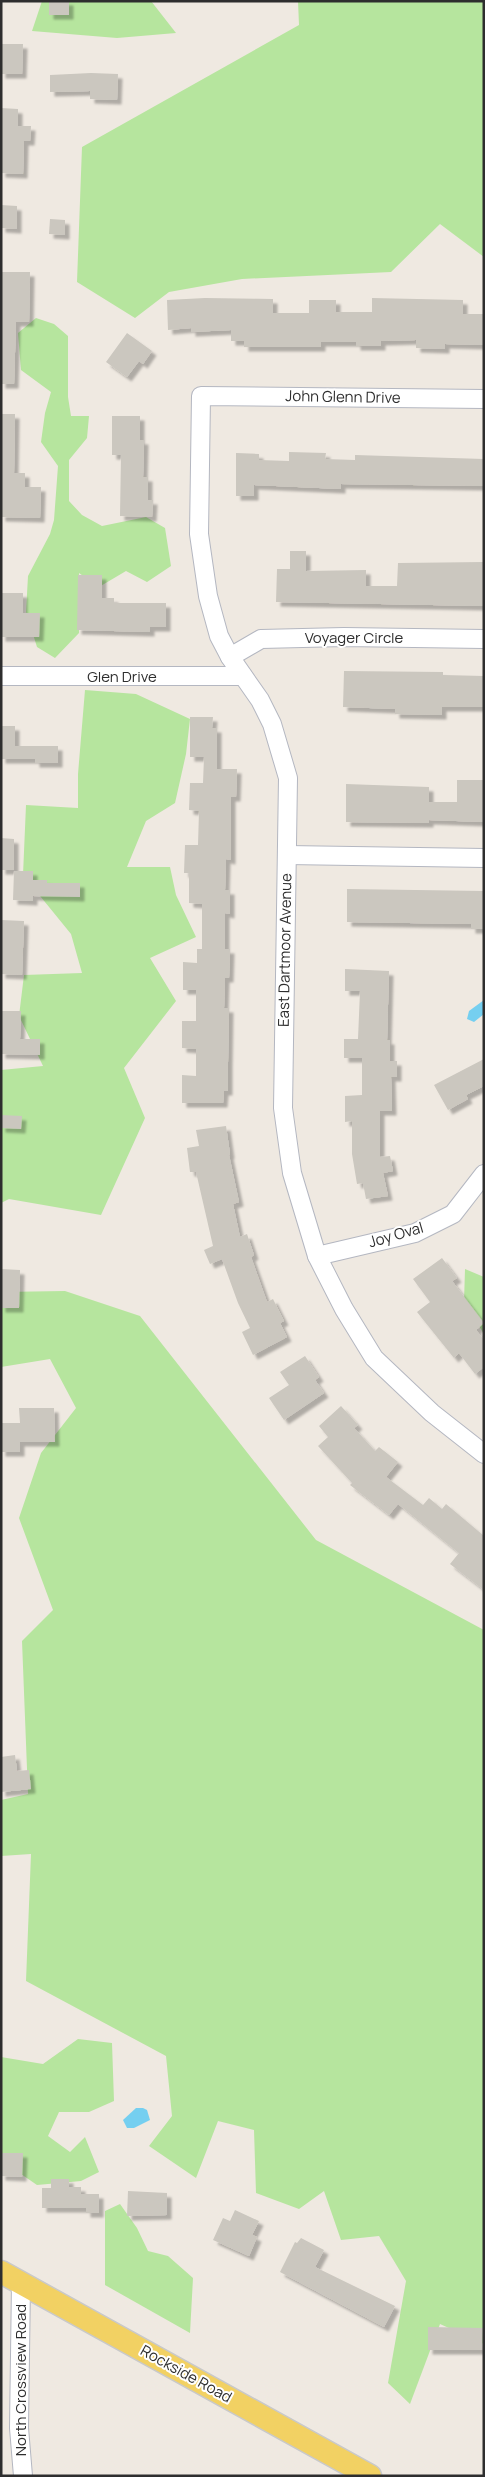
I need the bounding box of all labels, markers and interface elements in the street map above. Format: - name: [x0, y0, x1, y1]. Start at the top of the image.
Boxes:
- street label: John Glenn Drive: [285, 385, 401, 408]
- street label: Voyager Circle: [305, 627, 404, 648]
- street label: Glen Drive: [87, 666, 157, 687]
- street label: East Dartmoor Avenue: [273, 873, 296, 1027]
- street label: Joy Oval: [366, 1217, 426, 1252]
- street label: North Crossview Road: [10, 2304, 31, 2456]
- street label: Rockside Road: [137, 2340, 236, 2407]

